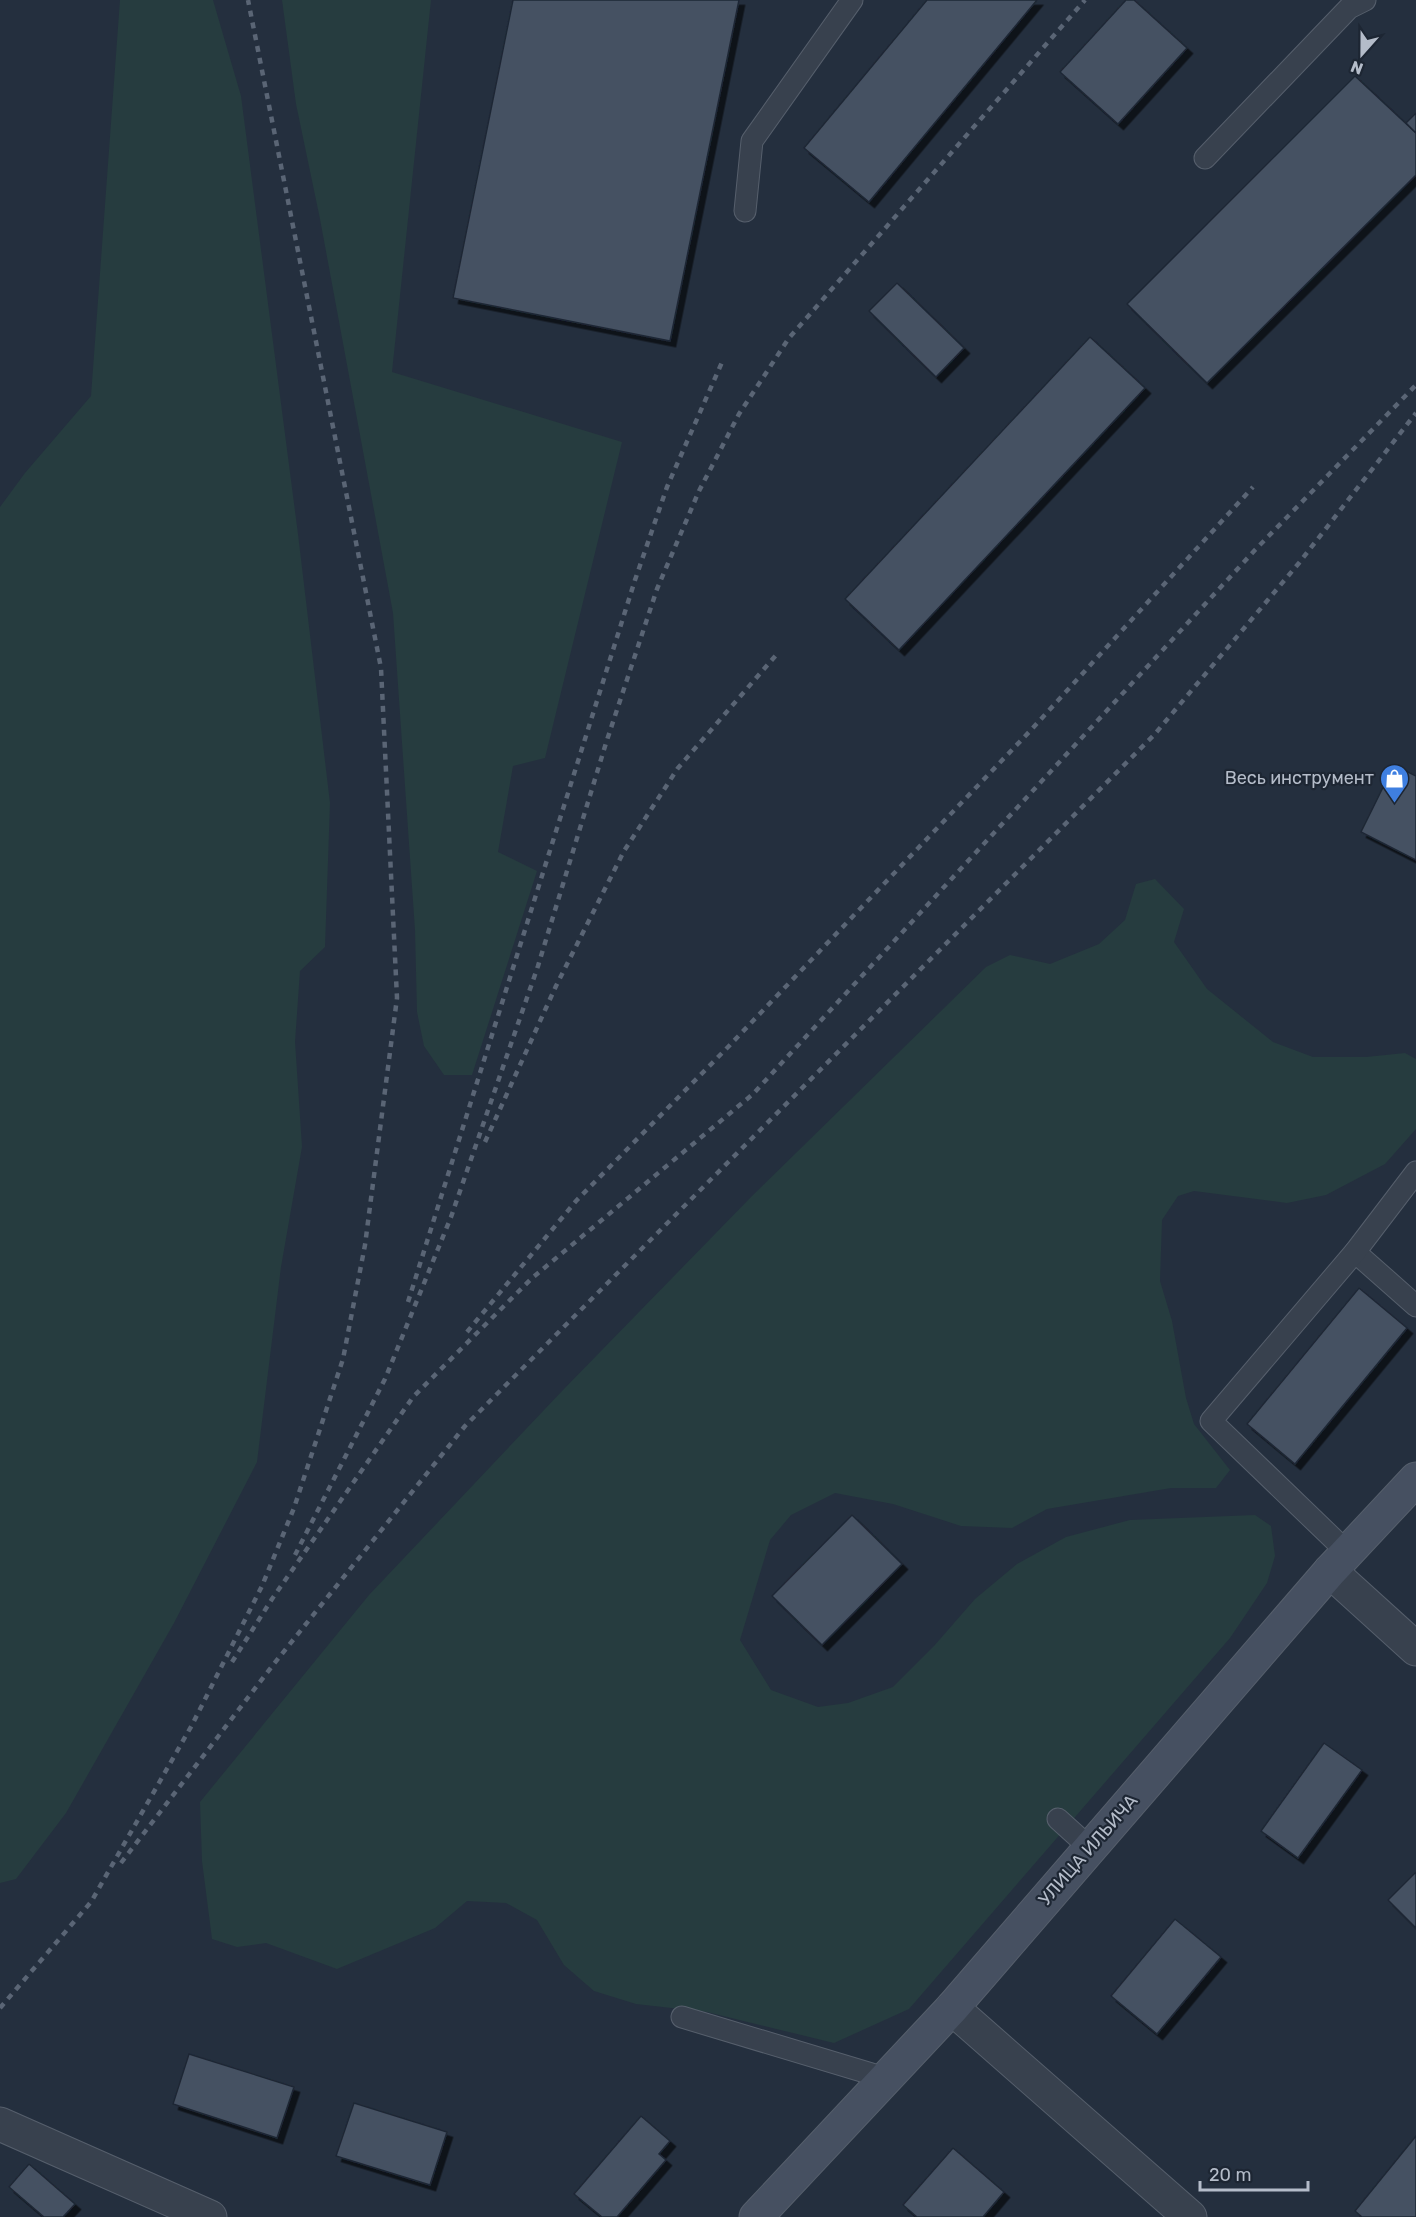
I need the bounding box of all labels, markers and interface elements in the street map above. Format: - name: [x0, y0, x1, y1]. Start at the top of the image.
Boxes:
- north arrow: [1332, 24, 1392, 84]
- text: N: [1348, 57, 1366, 78]
- shop icon: Весь инструмент: [1379, 762, 1411, 804]
- place label: Весь инструмент: [1225, 767, 1374, 789]
- street label: УЛИЦА ИЛЬИЧА: [1034, 1790, 1142, 1910]
- scale bar: [1200, 2154, 1308, 2192]
- text: 20 m: [1209, 2164, 1251, 2186]

